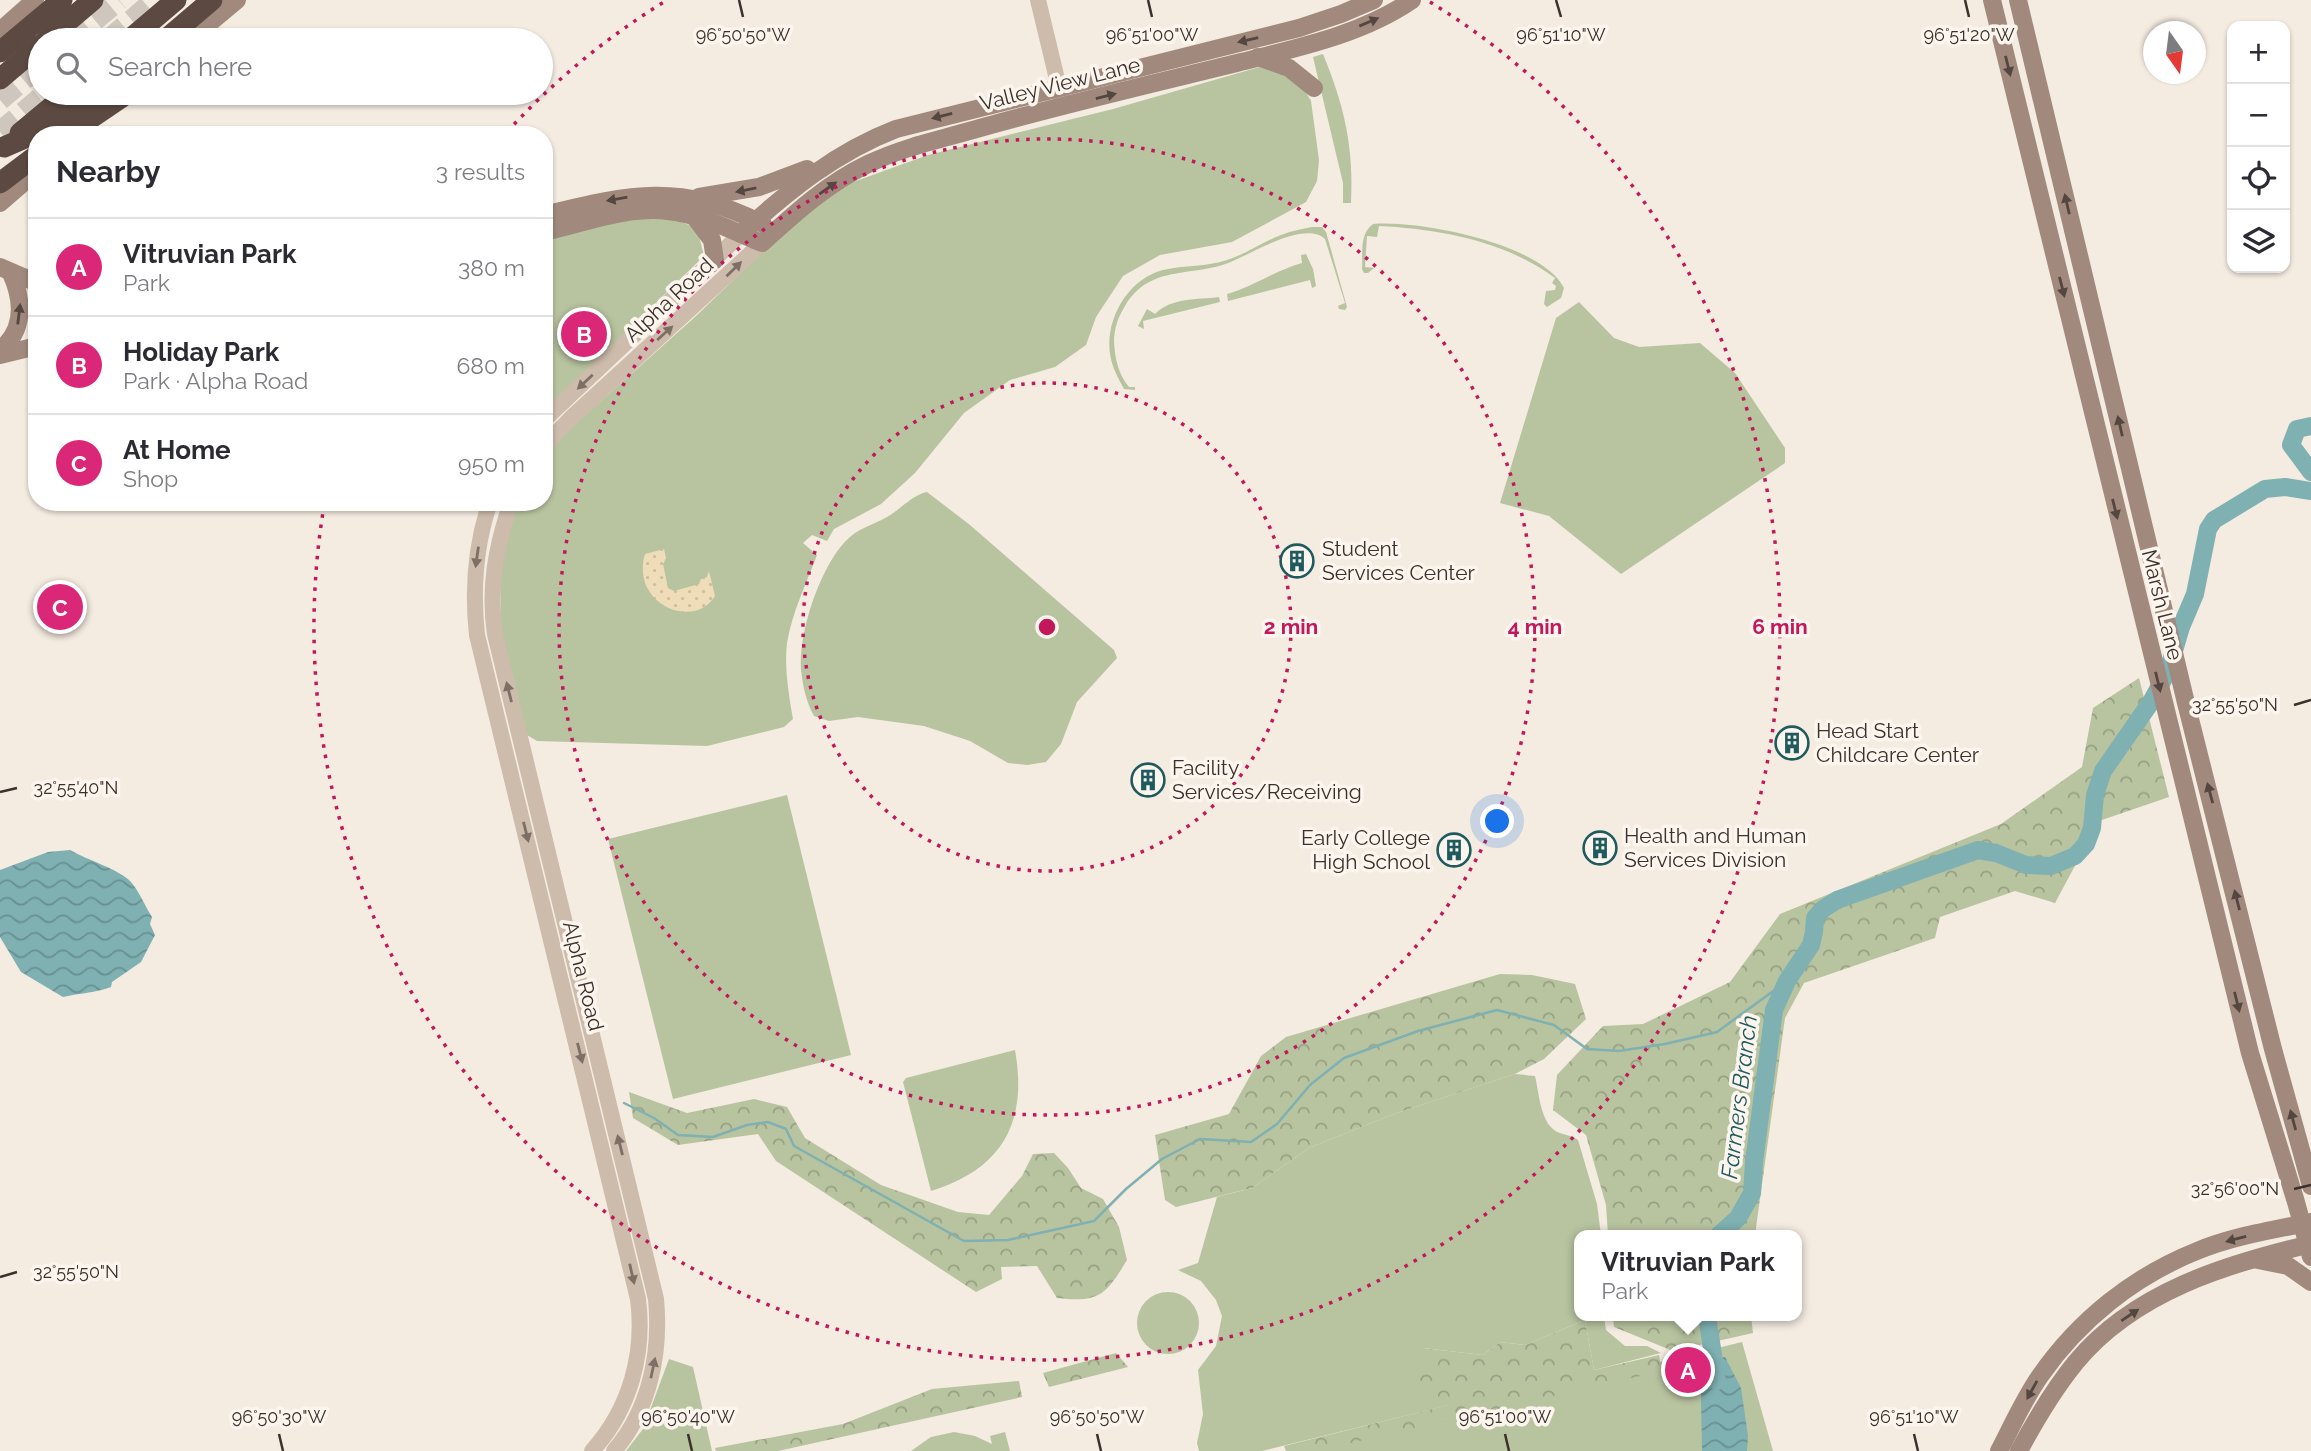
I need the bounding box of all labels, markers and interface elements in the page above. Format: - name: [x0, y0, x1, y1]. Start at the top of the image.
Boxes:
- one-way arrow: [1359, 16, 1380, 27]
- north arrow: [2143, 21, 2206, 84]
- map controls: [2227, 21, 2290, 273]
- button: +: [2227, 21, 2290, 84]
- text: 96°50'50"W: [696, 24, 791, 45]
- text: 96°51'00"W: [1106, 24, 1198, 45]
- text: 96°51'10"W: [1516, 24, 1606, 45]
- text: 96°51'20"W: [1924, 24, 2015, 45]
- search box: [28, 28, 553, 105]
- one-way arrow: [1237, 35, 1259, 46]
- icon: search: [52, 48, 90, 86]
- street label: Valley View Lane: [977, 51, 1143, 116]
- text: Search here: [108, 52, 252, 82]
- one-way arrow: [2003, 55, 2014, 77]
- button: −: [2227, 84, 2290, 147]
- one-way arrow: [1095, 90, 1117, 101]
- one-way arrow: [930, 111, 952, 122]
- button: locate: [2227, 147, 2290, 210]
- text: Nearby: [56, 154, 160, 189]
- text: 3 results: [436, 158, 525, 185]
- one-way arrow: [819, 181, 837, 195]
- one-way arrow: [735, 184, 757, 195]
- one-way arrow: [606, 193, 628, 204]
- one-way arrow: [2062, 193, 2073, 215]
- button: layers: [2227, 210, 2290, 273]
- text: Vitruvian Park: [123, 239, 297, 269]
- street label: Alpha Road: [619, 252, 718, 347]
- text: A: [71, 254, 87, 281]
- text: 380 m: [458, 254, 525, 281]
- one-way arrow: [725, 262, 742, 278]
- text: Park: [123, 269, 170, 296]
- one-way arrow: [2057, 277, 2068, 299]
- one-way arrow: [13, 303, 24, 325]
- pin: B: [561, 308, 607, 360]
- one-way arrow: [657, 326, 674, 341]
- text: Holiday Park: [123, 337, 279, 367]
- text: B: [71, 352, 87, 379]
- text: 680 m: [456, 352, 525, 379]
- text: Park · Alpha Road: [123, 367, 308, 394]
- one-way arrow: [577, 374, 594, 390]
- one-way arrow: [2114, 414, 2125, 436]
- text: At Home: [123, 435, 231, 465]
- text: C: [71, 450, 87, 477]
- text: 950 m: [458, 450, 525, 477]
- text: Shop: [123, 465, 178, 492]
- one-way arrow: [2110, 498, 2121, 520]
- place label: Student Services Center: [1322, 536, 1476, 585]
- building icon: Student Services Center: [1278, 542, 1316, 580]
- one-way arrow: [472, 546, 483, 568]
- street label: Marsh Lane: [2137, 547, 2188, 663]
- pin: C: [37, 581, 83, 633]
- text: 2 min: [1264, 614, 1318, 639]
- text: 4 min: [1508, 614, 1562, 639]
- text: 6 min: [1752, 614, 1808, 639]
- centre of rings: [1035, 615, 1059, 639]
- one-way arrow: [2153, 671, 2164, 693]
- one-way arrow: [503, 681, 514, 703]
- text: 32°55'50"N: [2192, 694, 2278, 715]
- place label: Head Start Childcare Center: [1816, 718, 1980, 767]
- building icon: Head Start Childcare Center: [1773, 724, 1811, 762]
- place label: Facility Services/Receiving: [1172, 755, 1362, 804]
- building icon: Facility Services/Receiving: [1129, 761, 1167, 799]
- text: 32°55'40"N: [34, 777, 118, 798]
- one-way arrow: [2204, 782, 2215, 804]
- your location: [1480, 804, 1514, 838]
- one-way arrow: [521, 821, 532, 843]
- place label: Health and Human Services Division: [1624, 823, 1807, 872]
- place label: Early College High School: [1301, 825, 1430, 874]
- building icon: Health and Human Services Division: [1581, 829, 1619, 867]
- building icon: Early College High School: [1435, 831, 1473, 869]
- one-way arrow: [2231, 889, 2242, 911]
- street label: Alpha Road: [558, 918, 609, 1033]
- one-way arrow: [2232, 991, 2243, 1013]
- water label: Farmers Branch: [1715, 1013, 1762, 1180]
- one-way arrow: [575, 1042, 586, 1064]
- one-way arrow: [2287, 1109, 2298, 1131]
- one-way arrow: [614, 1134, 625, 1156]
- text: 32°56'00"N: [2191, 1178, 2279, 1199]
- popup: [1574, 1230, 1802, 1321]
- one-way arrow: [2224, 1234, 2246, 1245]
- text: Vitruvian Park: [1601, 1247, 1775, 1277]
- text: 32°55'50"N: [33, 1261, 119, 1282]
- one-way arrow: [627, 1263, 638, 1285]
- text: Park: [1601, 1277, 1648, 1304]
- one-way arrow: [2120, 1309, 2139, 1322]
- pin: A: [1665, 1344, 1711, 1396]
- one-way arrow: [648, 1357, 659, 1379]
- one-way arrow: [2026, 1381, 2038, 1400]
- text: 96°50'30"W: [232, 1406, 327, 1427]
- text: 96°50'40"W: [641, 1406, 735, 1427]
- text: 96°50'50"W: [1050, 1406, 1145, 1427]
- text: 96°51'00"W: [1459, 1406, 1551, 1427]
- text: 96°51'10"W: [1869, 1406, 1959, 1427]

